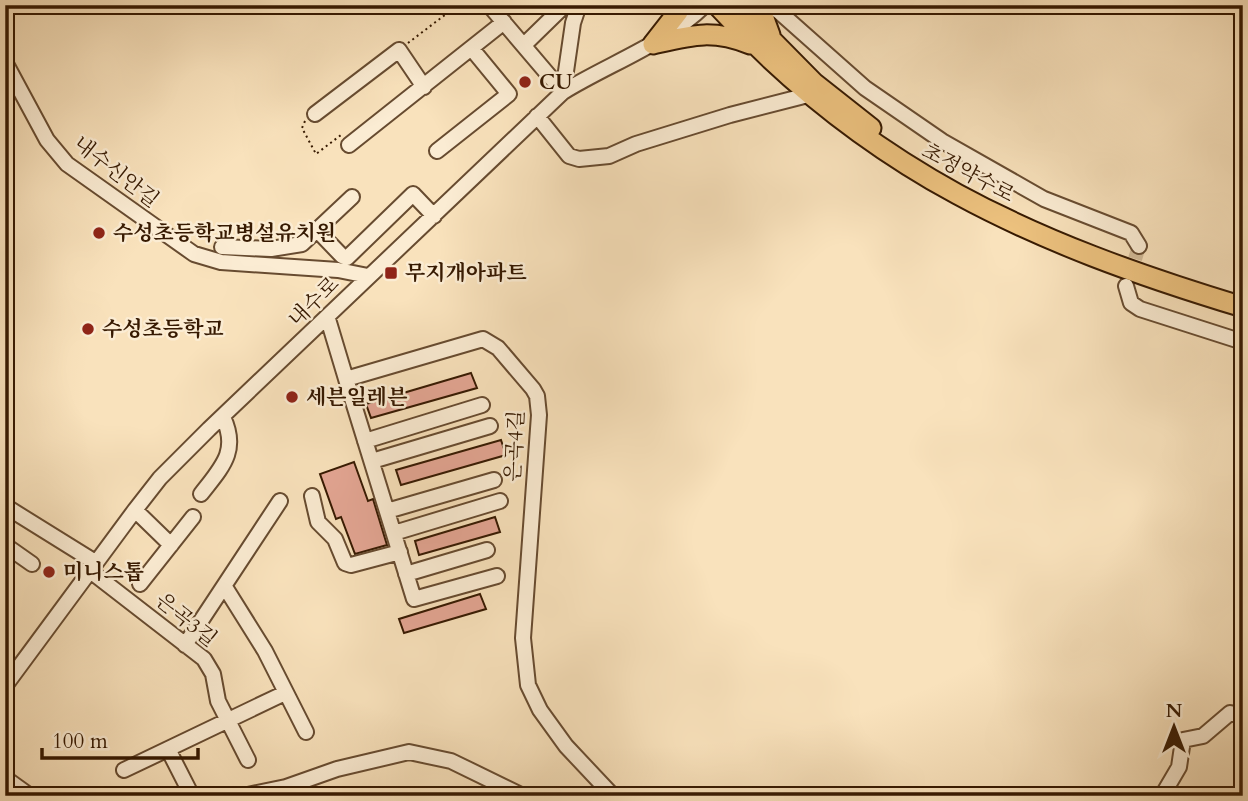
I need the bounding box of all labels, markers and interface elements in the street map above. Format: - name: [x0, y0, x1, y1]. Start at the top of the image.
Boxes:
- place label: CU: [539, 68, 572, 97]
- marker: CU: [517, 74, 533, 90]
- street label: 내수신안길: [67, 129, 165, 215]
- street label: 초정약수로: [916, 136, 1020, 210]
- place label: 수성초등학교병설유치원: [113, 219, 336, 248]
- marker: 수성초등학교병설유치원: [91, 225, 107, 241]
- place label: 무지개아파트: [405, 259, 527, 288]
- marker: 무지개아파트: [383, 265, 399, 281]
- street label: 내수로: [282, 270, 346, 334]
- place label: 수성초등학교: [102, 315, 224, 344]
- marker: 수성초등학교: [80, 321, 96, 337]
- place label: 세븐일레븐: [306, 383, 407, 412]
- marker: 세븐일레븐: [284, 389, 300, 405]
- street label: 은곡4길: [499, 409, 531, 483]
- place label: 미니스톱: [63, 558, 144, 587]
- marker: 미니스톱: [41, 564, 57, 580]
- street label: 은곡3길: [149, 586, 223, 654]
- north arrow: [1140, 692, 1210, 762]
- text: N: [1166, 698, 1183, 724]
- scale bar: [42, 717, 198, 761]
- text: 100 m: [52, 727, 108, 756]

